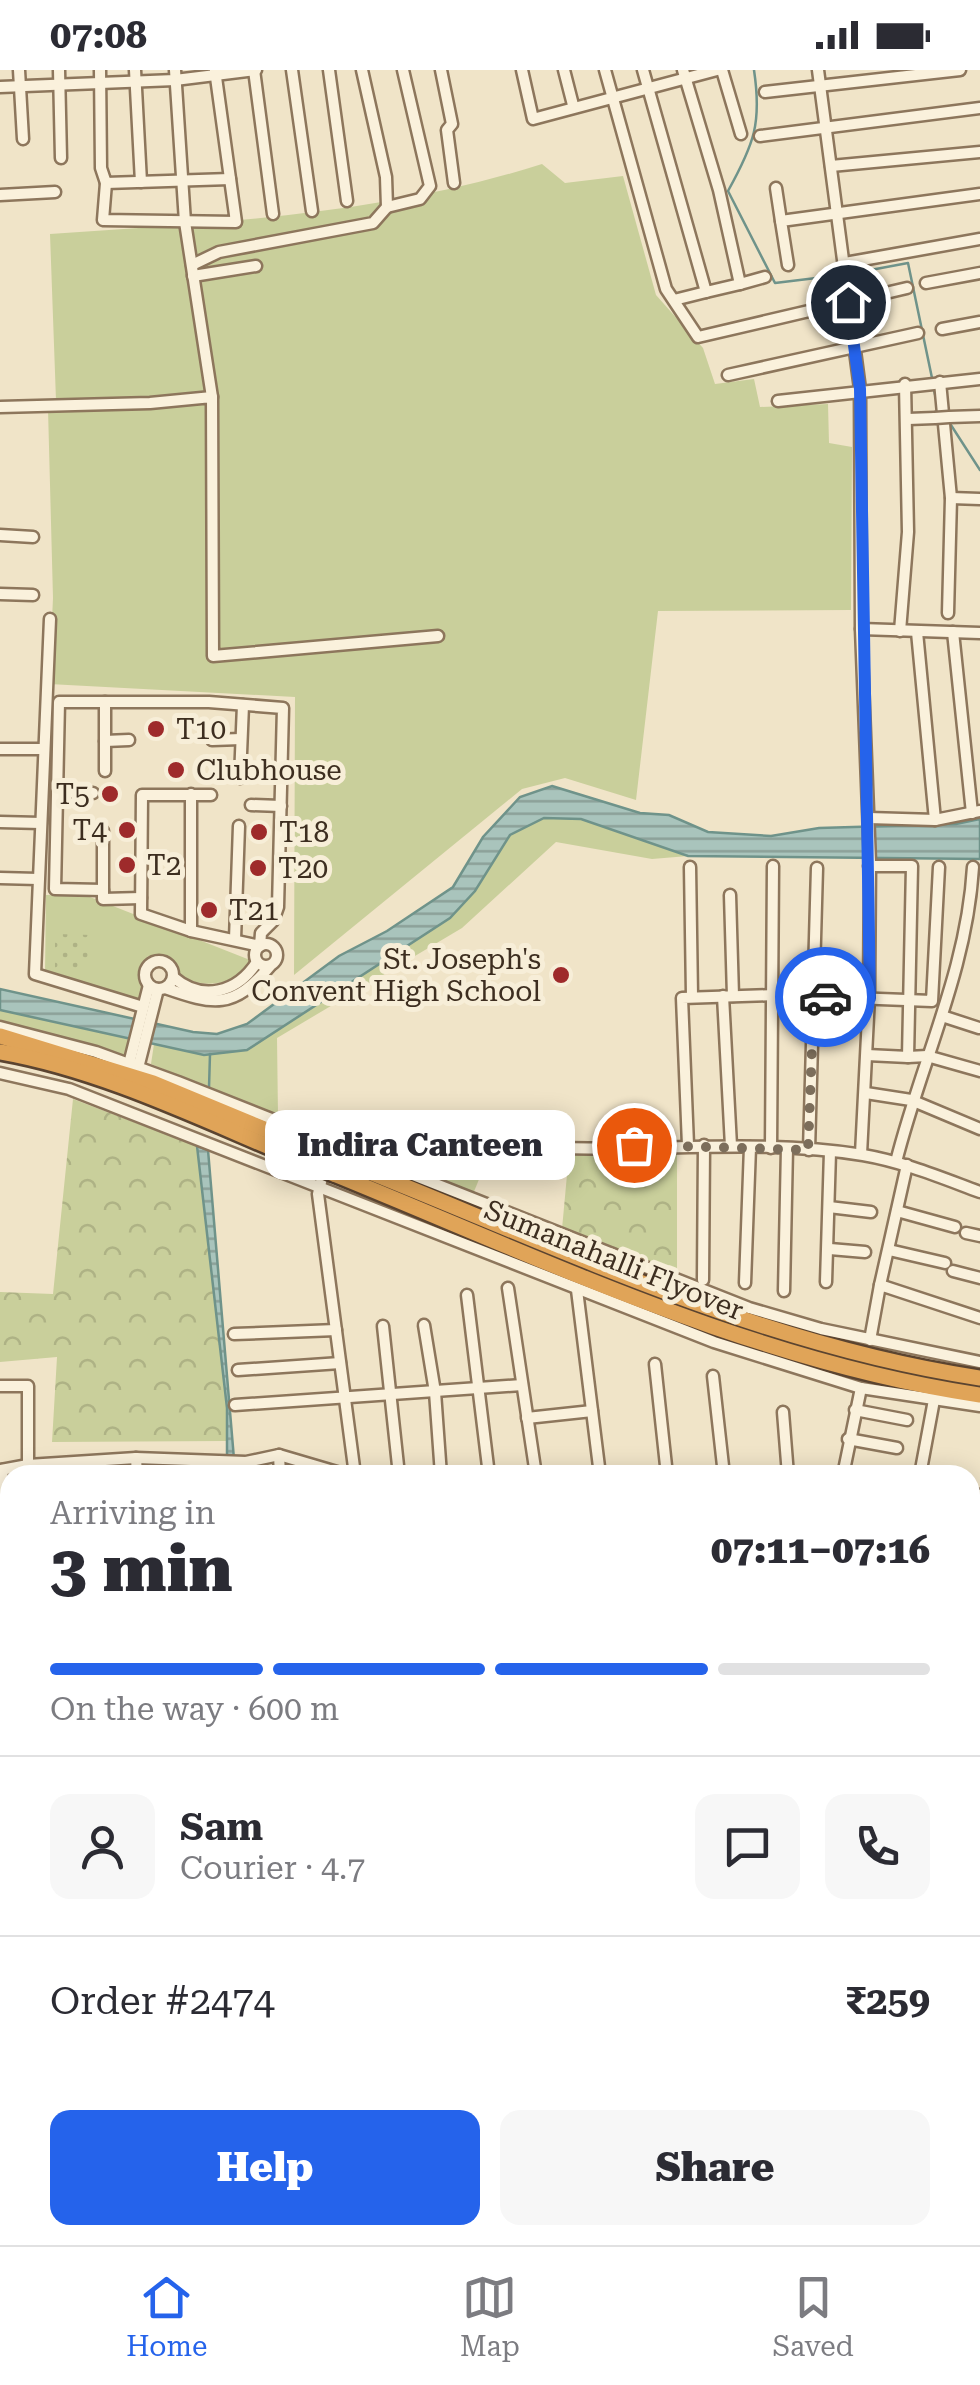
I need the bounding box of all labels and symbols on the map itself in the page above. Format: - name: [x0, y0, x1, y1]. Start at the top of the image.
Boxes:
- pin: [806, 260, 891, 345]
- place label: T10: [176, 713, 226, 746]
- marker: T10: [145, 718, 167, 740]
- place label: Clubhouse: [196, 754, 342, 787]
- marker: Clubhouse: [165, 759, 187, 781]
- place label: T5: [56, 778, 90, 811]
- marker: T5: [99, 783, 121, 805]
- place label: T4: [73, 814, 107, 847]
- place label: T18: [279, 816, 329, 849]
- marker: T4: [116, 819, 138, 841]
- marker: T18: [248, 821, 270, 843]
- place label: T2: [147, 849, 181, 882]
- place label: T20: [278, 852, 328, 885]
- marker: T2: [116, 854, 138, 876]
- marker: T20: [247, 857, 269, 879]
- place label: T21: [229, 894, 279, 927]
- marker: T21: [198, 899, 220, 921]
- place label: St. Joseph's Convent High School: [251, 943, 541, 1008]
- courier: [775, 947, 875, 1047]
- marker: St. Joseph's Convent High School: [550, 964, 572, 986]
- pin: [592, 1103, 677, 1188]
- callout: Indira Canteen: [264, 1110, 574, 1180]
- street label: Sumanahalli Flyover: [480, 1193, 748, 1327]

